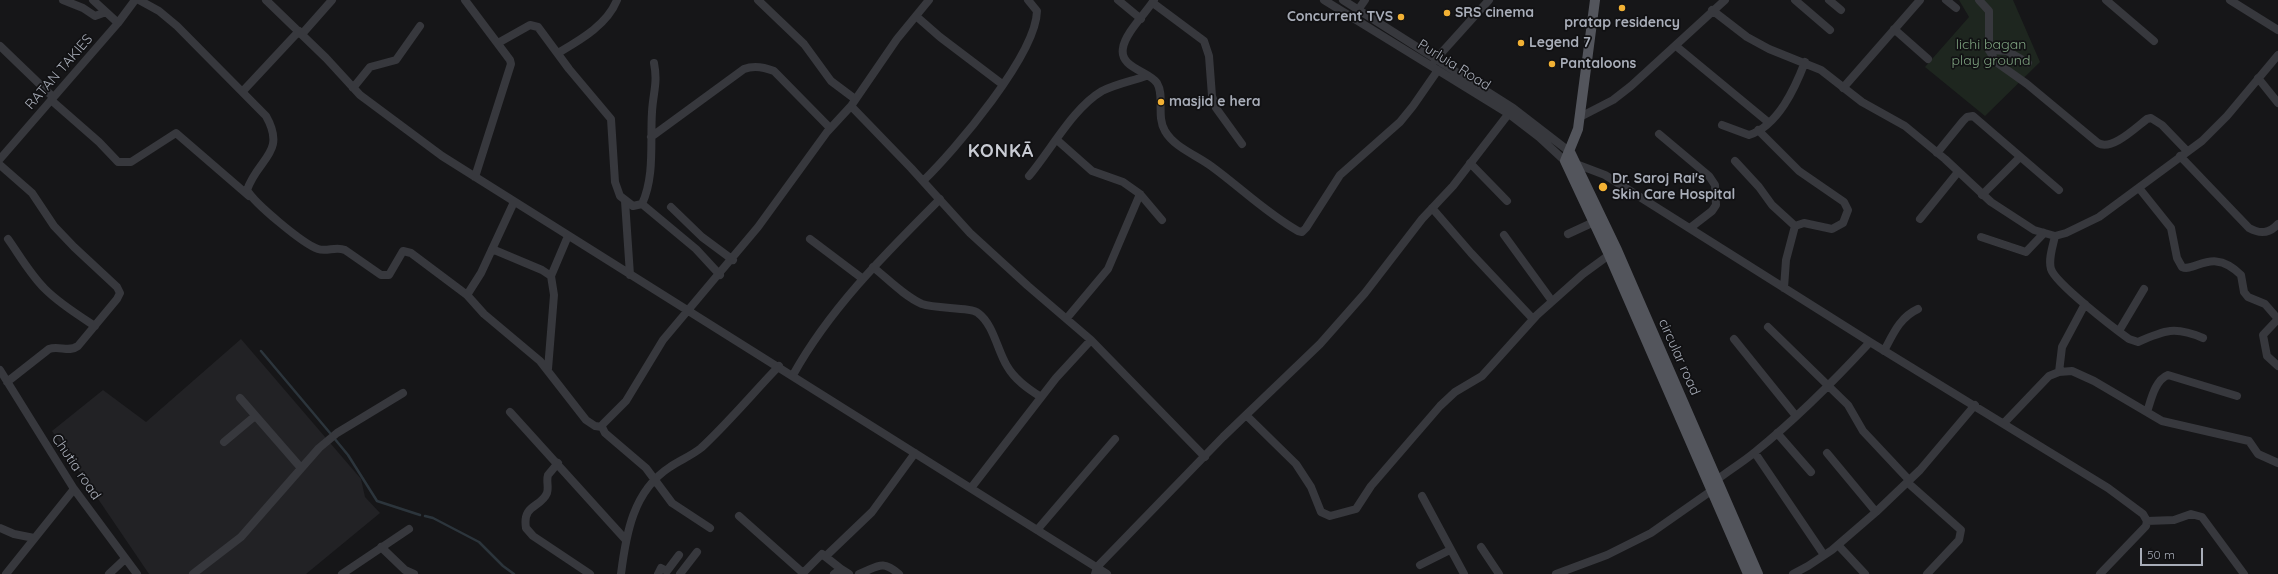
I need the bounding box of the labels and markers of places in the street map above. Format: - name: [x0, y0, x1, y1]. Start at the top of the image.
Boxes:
- marker: pratap residency: [1617, 3, 1627, 13]
- place label: SRS cinema: [1455, 5, 1534, 21]
- marker: SRS cinema: [1442, 8, 1452, 18]
- place label: Concurrent TVS: [1287, 9, 1393, 25]
- marker: Concurrent TVS: [1396, 12, 1406, 22]
- place label: pratap residency: [1564, 15, 1680, 31]
- place label: Legend 7: [1529, 35, 1591, 51]
- marker: Legend 7: [1516, 38, 1526, 48]
- place label: Pantaloons: [1560, 56, 1636, 72]
- marker: Pantaloons: [1547, 59, 1557, 69]
- place label: masjid e hera: [1169, 94, 1261, 110]
- marker: masjid e hera: [1156, 97, 1166, 107]
- place label: Dr. Saroj Rai's Skin Care Hospital: [1612, 171, 1735, 204]
- marker: Dr. Saroj Rai's Skin Care Hospital: [1597, 181, 1609, 193]

